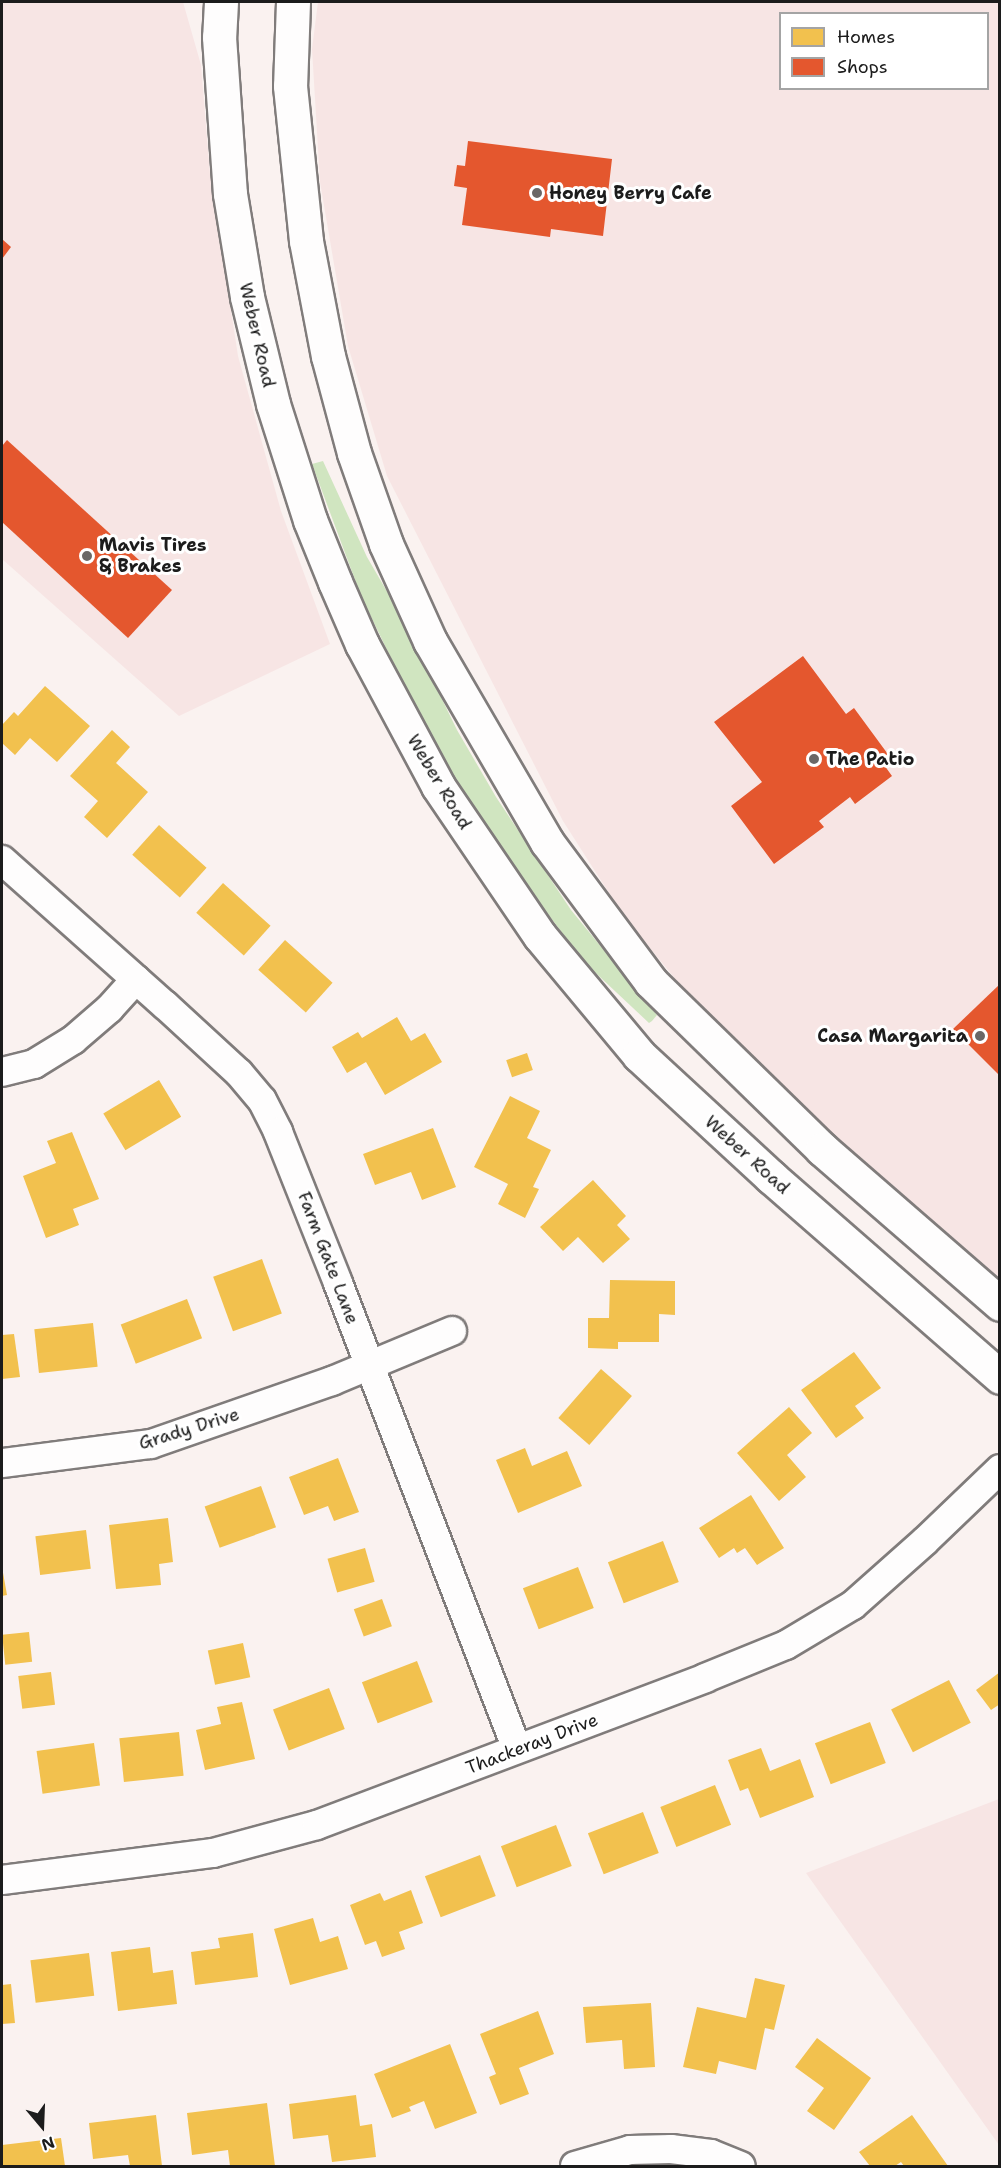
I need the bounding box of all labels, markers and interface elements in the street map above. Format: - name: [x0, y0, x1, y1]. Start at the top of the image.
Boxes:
- legend: [779, 12, 989, 90]
- text: Homes: [837, 25, 895, 49]
- text: Shops: [837, 55, 888, 79]
- place label: Honey Berry Cafe: [549, 182, 712, 204]
- marker: Honey Berry Cafe: [530, 186, 544, 200]
- street label: Weber Road: [234, 281, 280, 389]
- place label: Mavis Tires & Brakes: [99, 535, 207, 578]
- marker: Mavis Tires & Brakes: [80, 549, 94, 563]
- street label: Weber Road: [402, 731, 476, 833]
- place label: The Patio: [826, 748, 914, 770]
- marker: The Patio: [807, 752, 821, 766]
- place label: Casa Margarita: [817, 1025, 968, 1047]
- marker: Casa Margarita: [973, 1029, 987, 1043]
- street label: Weber Road: [700, 1111, 794, 1199]
- street label: Farm Gate Lane: [293, 1189, 363, 1327]
- street label: Grady Drive: [136, 1403, 242, 1455]
- street label: Thackeray Drive: [463, 1709, 601, 1779]
- north arrow: [12, 2096, 72, 2156]
- text: N: [39, 2131, 57, 2155]

